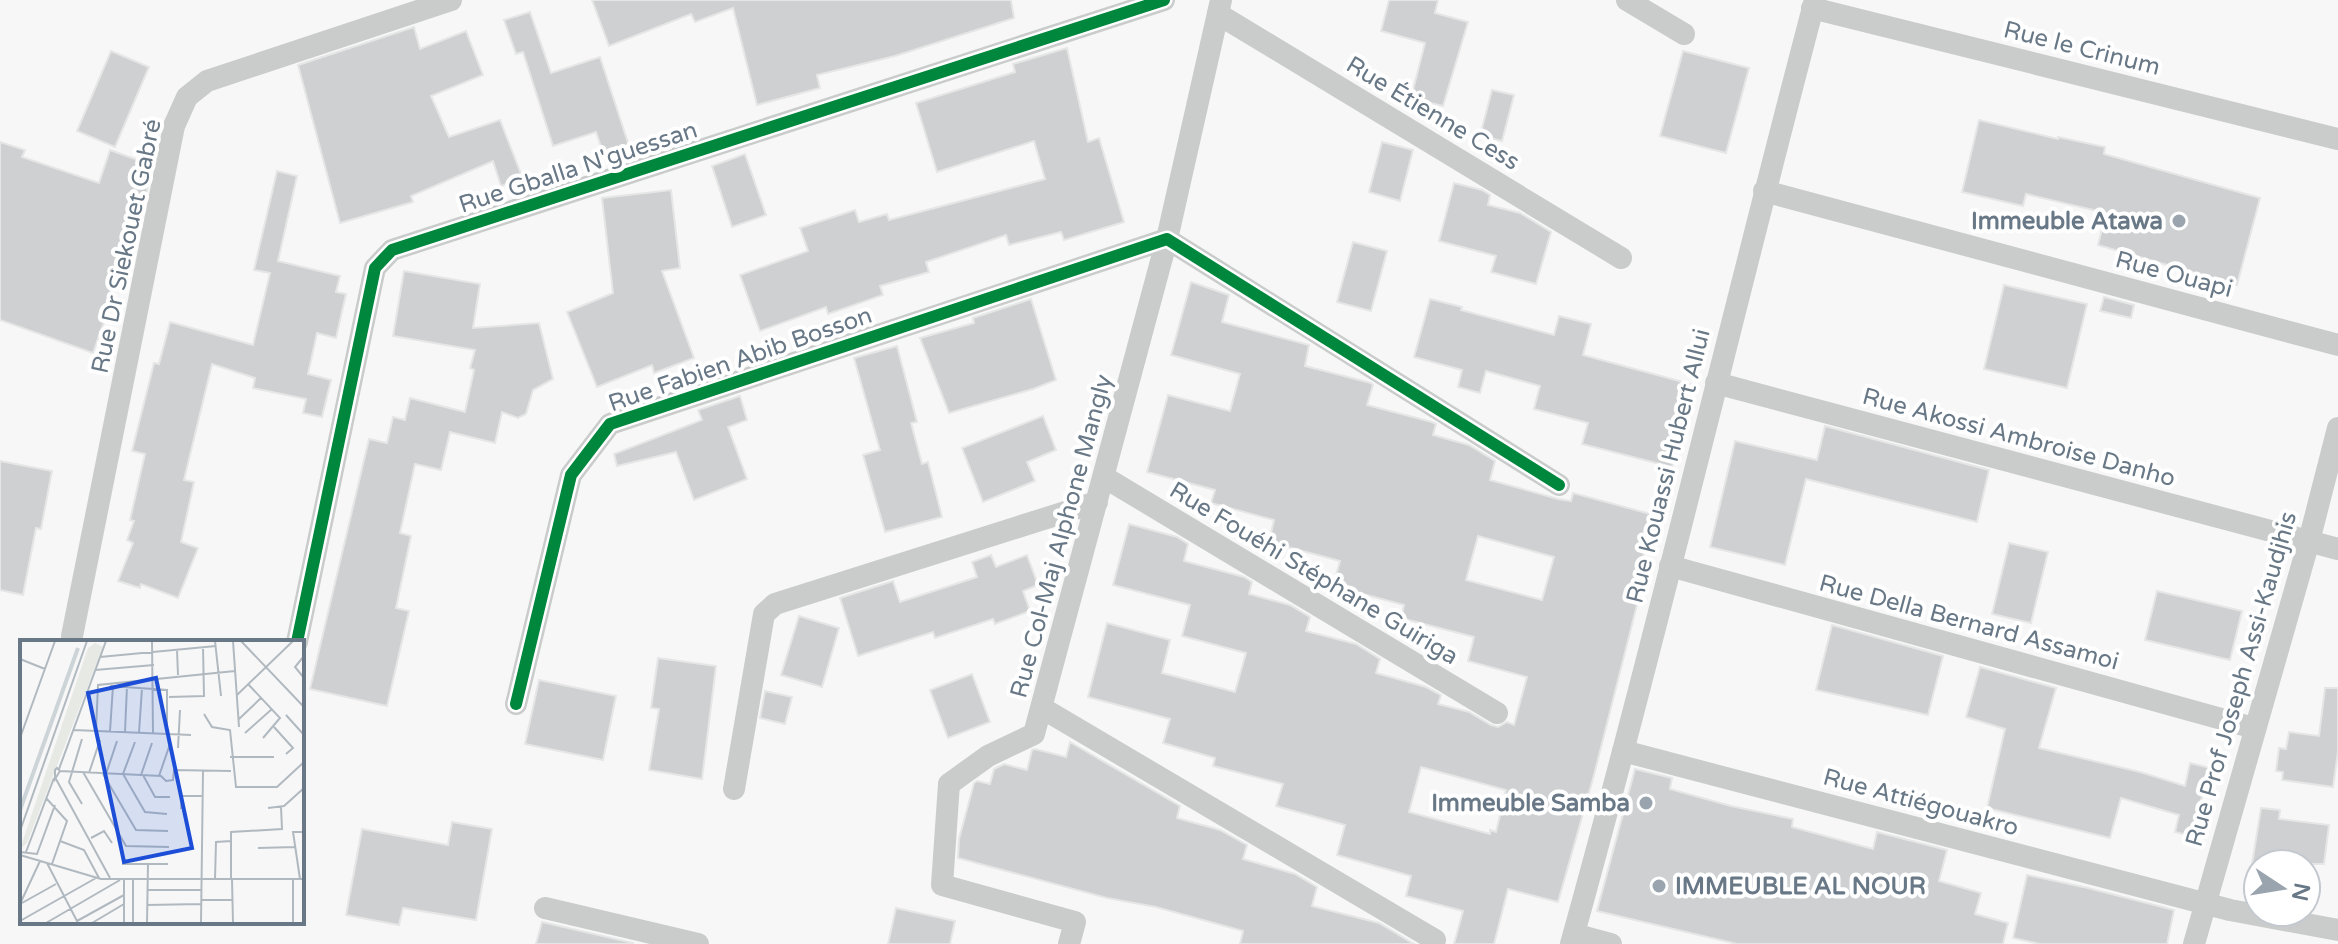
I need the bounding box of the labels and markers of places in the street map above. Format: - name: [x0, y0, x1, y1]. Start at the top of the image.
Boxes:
- place label: Immeuble Atawa: [1971, 207, 2163, 236]
- marker: Immeuble Atawa: [2170, 212, 2188, 230]
- place label: Immeuble Samba: [1431, 789, 1630, 818]
- marker: Immeuble Samba: [1637, 794, 1655, 812]
- place label: IMMEUBLE AL NOUR: [1675, 872, 1926, 901]
- marker: IMMEUBLE AL NOUR: [1650, 877, 1668, 895]

